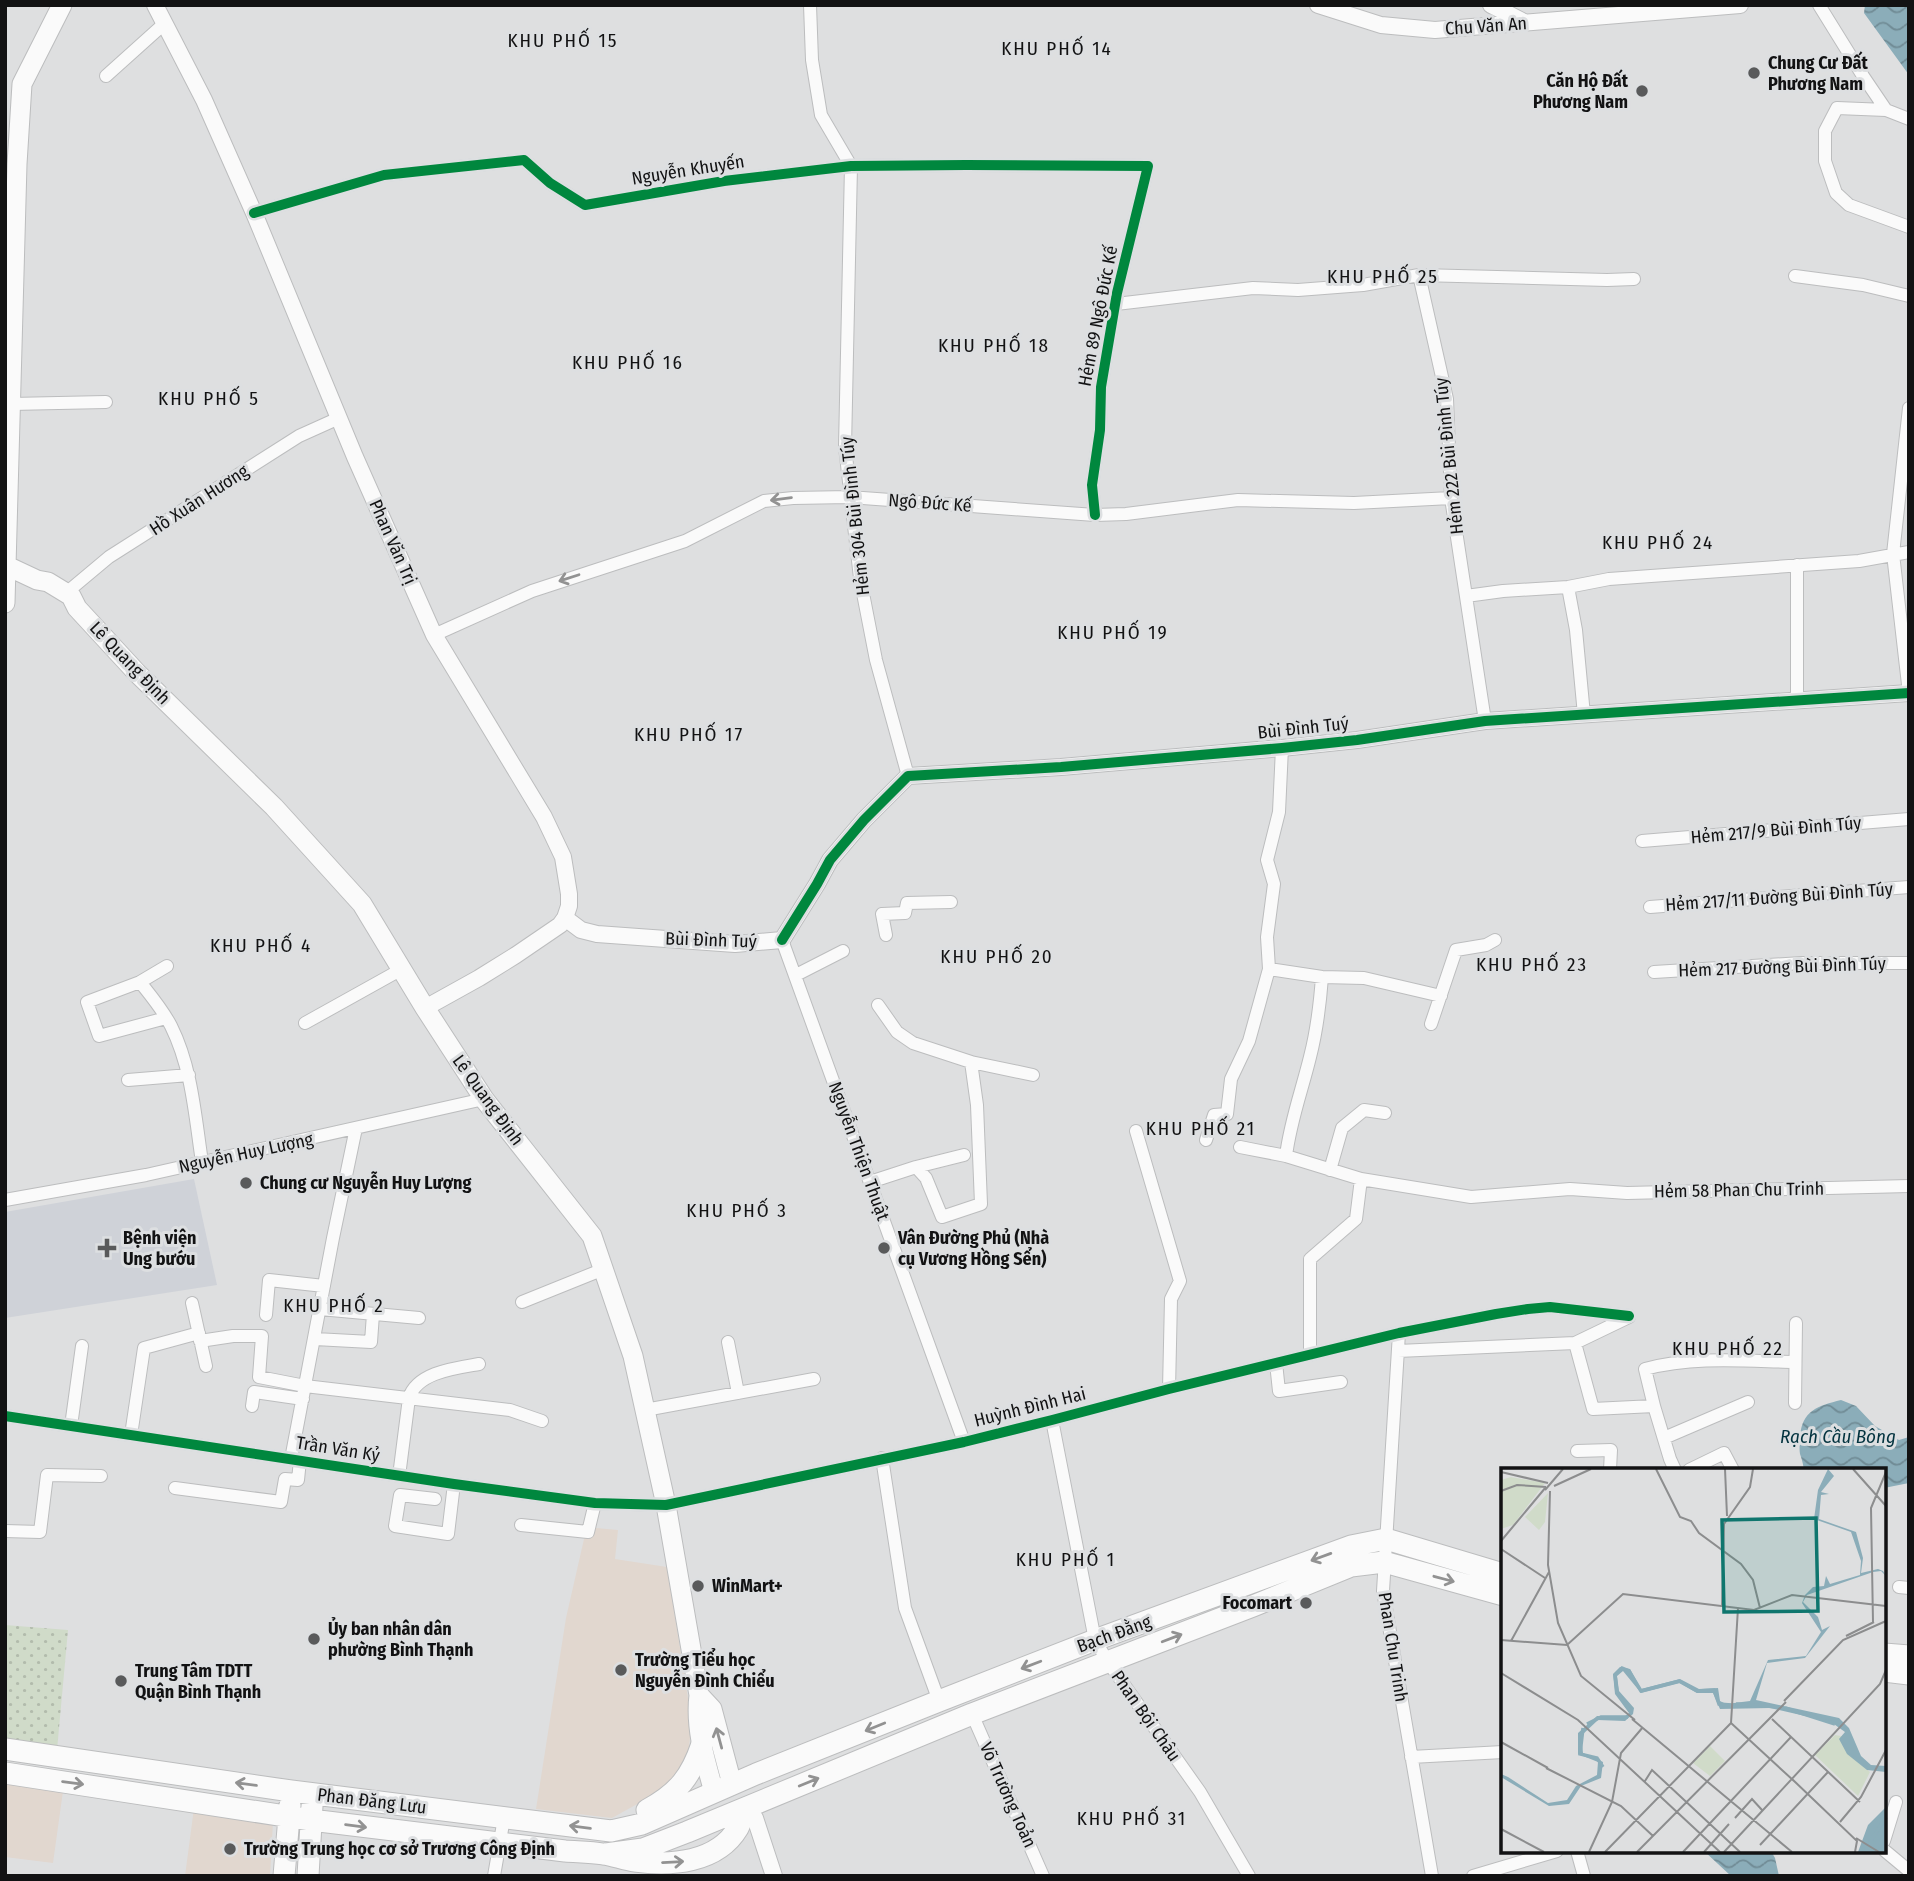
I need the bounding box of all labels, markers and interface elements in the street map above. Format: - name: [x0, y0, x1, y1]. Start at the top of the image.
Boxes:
- street label: Chu Văn An: [1444, 12, 1528, 40]
- district label: KHU PHỐ 15: [507, 27, 619, 52]
- district label: KHU PHỐ 14: [1001, 35, 1113, 60]
- place label: Chung Cư Đất Phương Nam: [1768, 51, 1868, 95]
- marker: Chung Cư Đất Phương Nam: [1746, 65, 1762, 81]
- place label: Căn Hộ Đất Phương Nam: [1533, 69, 1629, 113]
- marker: Căn Hộ Đất Phương Nam: [1634, 83, 1650, 99]
- street label: Nguyễn Khuyến: [630, 150, 746, 190]
- street label: Hẻm 89 Ngô Đức Kế: [1074, 244, 1122, 388]
- district label: KHU PHỐ 25: [1327, 263, 1439, 288]
- district label: KHU PHỐ 18: [938, 332, 1050, 357]
- district label: KHU PHỐ 16: [572, 349, 684, 374]
- street label: Hẻm 222 Bùi Đình Túy: [1430, 377, 1468, 535]
- district label: KHU PHỐ 5: [158, 385, 260, 410]
- street label: Hẻm 304 Bùi Đình Túy: [836, 435, 874, 597]
- street label: Hồ Xuân Hương: [145, 460, 253, 540]
- street label: Ngô Đức Kế: [888, 489, 972, 517]
- one-way arrow: [770, 493, 793, 506]
- street label: Phan Văn Trị: [365, 496, 421, 588]
- district label: KHU PHỐ 24: [1602, 529, 1714, 554]
- one-way arrow: [558, 573, 580, 586]
- street label: Lê Quang Định: [85, 617, 175, 709]
- district label: KHU PHỐ 19: [1057, 619, 1169, 644]
- street label: Bùi Đình Tuý: [1256, 712, 1350, 744]
- district label: KHU PHỐ 17: [634, 721, 744, 746]
- street label: Hẻm 217/9 Bùi Đình Túy: [1690, 812, 1862, 848]
- street label: Hẻm 217/11 Đường Bùi Đình Túy: [1664, 878, 1894, 916]
- street label: Bùi Đình Tuý: [665, 927, 757, 953]
- district label: KHU PHỐ 4: [210, 932, 312, 957]
- district label: KHU PHỐ 20: [940, 943, 1054, 968]
- district label: KHU PHỐ 23: [1476, 951, 1588, 976]
- street label: Hẻm 217 Đường Bùi Đình Túy: [1678, 952, 1886, 982]
- street label: Lê Quang Định: [448, 1050, 528, 1150]
- street label: Nguyễn Thiện Thuật: [824, 1079, 894, 1224]
- district label: KHU PHỐ 21: [1146, 1115, 1256, 1140]
- street label: Nguyễn Huy Lượng: [177, 1128, 316, 1178]
- place label: Chung cư Nguyễn Huy Lượng: [260, 1171, 471, 1194]
- marker: Chung cư Nguyễn Huy Lượng: [238, 1175, 254, 1191]
- street label: Hẻm 58 Phan Chu Trinh: [1654, 1178, 1824, 1202]
- district label: KHU PHỐ 3: [686, 1197, 788, 1222]
- place label: Bệnh viện Ung bướu: [123, 1227, 196, 1270]
- place label: Vân Đường Phủ (Nhà cụ Vương Hồng Sển): [897, 1227, 1049, 1270]
- marker: Bệnh viện Ung bướu: [97, 1238, 117, 1258]
- marker: Vân Đường Phủ (Nhà cụ Vương Hồng Sển): [876, 1240, 892, 1256]
- district label: KHU PHỐ 2: [283, 1292, 385, 1317]
- district label: KHU PHỐ 22: [1672, 1335, 1784, 1360]
- street label: Huỳnh Đình Hai: [972, 1383, 1088, 1431]
- water label: Rạch Cầu Bông: [1780, 1425, 1896, 1448]
- street label: Trần Văn Kỷ: [295, 1432, 381, 1466]
- inset map: [1501, 1468, 1886, 1853]
- district label: KHU PHỐ 1: [1016, 1546, 1116, 1571]
- one-way arrow: [1310, 1552, 1332, 1564]
- one-way arrow: [1432, 1573, 1454, 1586]
- place label: WinMart+: [712, 1575, 783, 1597]
- marker: WinMart+: [690, 1578, 706, 1594]
- street label: Phan Chu Trinh: [1373, 1591, 1413, 1703]
- place label: Focomart: [1222, 1592, 1293, 1614]
- marker: Focomart: [1298, 1595, 1314, 1611]
- street label: Bạch Đằng: [1074, 1609, 1155, 1658]
- place label: Ủy ban nhân dân phường Bình Thạnh: [328, 1616, 473, 1661]
- one-way arrow: [1160, 1630, 1182, 1643]
- marker: Ủy ban nhân dân phường Bình Thạnh: [306, 1631, 322, 1647]
- place label: Trường Tiểu học Nguyễn Đình Chiểu: [635, 1647, 775, 1692]
- place label: Trung Tâm TDTT Quận Bình Thạnh: [135, 1660, 261, 1703]
- one-way arrow: [1021, 1660, 1043, 1673]
- marker: Trường Tiểu học Nguyễn Đình Chiểu: [613, 1662, 629, 1678]
- street label: Phan Bội Châu: [1107, 1666, 1185, 1766]
- marker: Trung Tâm TDTT Quận Bình Thạnh: [113, 1673, 129, 1689]
- one-way arrow: [865, 1721, 887, 1734]
- one-way arrow: [712, 1727, 725, 1749]
- street label: Võ Trường Toản: [975, 1739, 1041, 1851]
- one-way arrow: [797, 1775, 819, 1788]
- one-way arrow: [61, 1777, 84, 1790]
- one-way arrow: [235, 1778, 257, 1791]
- street label: Phan Đăng Lưu: [316, 1783, 428, 1819]
- district label: KHU PHỐ 31: [1077, 1805, 1187, 1830]
- one-way arrow: [344, 1819, 367, 1832]
- one-way arrow: [570, 1821, 592, 1834]
- place label: Trường Trung học cơ sở Trương Công Định: [244, 1838, 555, 1860]
- marker: Trường Trung học cơ sở Trương Công Định: [222, 1841, 238, 1857]
- one-way arrow: [661, 1856, 684, 1869]

